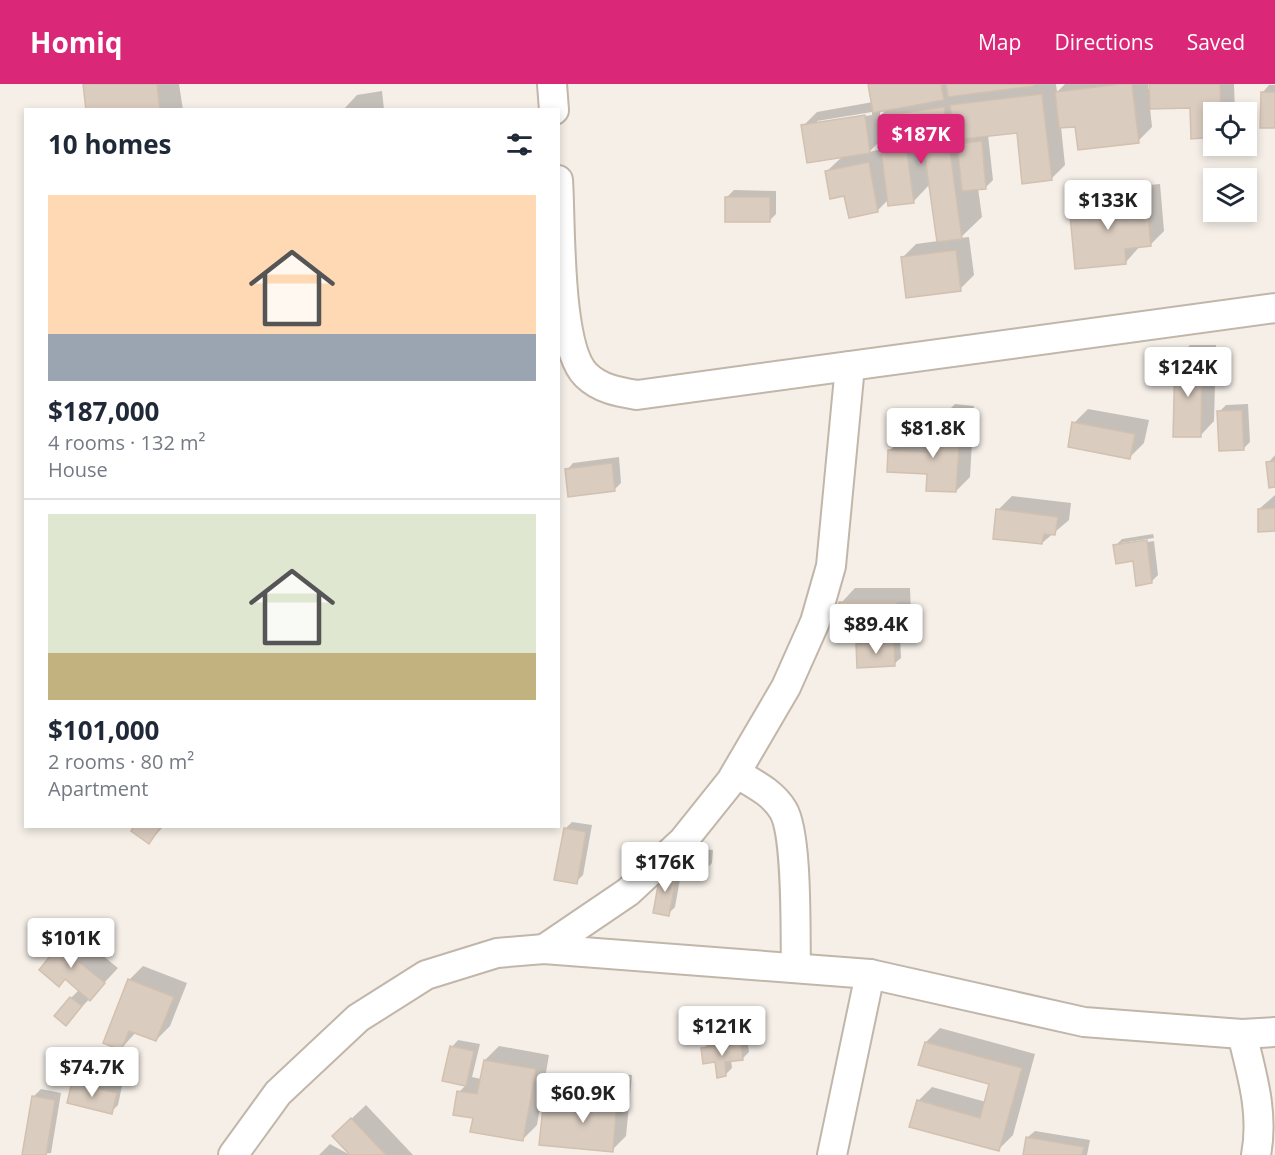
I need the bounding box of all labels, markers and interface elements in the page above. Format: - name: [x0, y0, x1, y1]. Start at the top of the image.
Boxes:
- text: Homiq: [30, 23, 123, 61]
- text: Map: [978, 28, 1021, 56]
- text: Directions: [1054, 28, 1154, 56]
- text: Saved: [1187, 28, 1245, 56]
- map controls: [1203, 102, 1257, 222]
- button: locate: [1203, 102, 1257, 156]
- pin: $187K: [879, 114, 963, 165]
- text: $187K: [891, 120, 951, 147]
- text: 10 homes: [48, 126, 172, 162]
- icon: filters: [503, 128, 536, 161]
- button: layers: [1203, 168, 1257, 222]
- pin: $133K: [1066, 180, 1150, 231]
- text: $133K: [1078, 186, 1138, 213]
- icon: home: [238, 234, 346, 342]
- pin: $124K: [1146, 347, 1230, 398]
- text: $124K: [1158, 353, 1218, 380]
- text: $187,000: [48, 393, 159, 429]
- pin: $81.8K: [884, 408, 982, 459]
- text: $81.8K: [901, 414, 965, 441]
- text: 4 rooms · 132 m²: [48, 429, 206, 456]
- text: House: [48, 456, 108, 483]
- icon: home: [238, 553, 346, 661]
- pin: $89.4K: [827, 604, 925, 655]
- text: $89.4K: [844, 610, 908, 637]
- text: $101,000: [48, 712, 159, 748]
- text: 2 rooms · 80 m²: [48, 748, 194, 775]
- text: Apartment: [48, 775, 148, 802]
- pin: $176K: [623, 842, 707, 893]
- text: $176K: [635, 848, 695, 875]
- pin: $101K: [29, 918, 113, 969]
- text: $101K: [41, 924, 101, 951]
- pin: $121K: [680, 1006, 764, 1057]
- text: $121K: [692, 1012, 752, 1039]
- pin: $74.7K: [43, 1047, 141, 1098]
- text: $74.7K: [60, 1053, 124, 1080]
- pin: $60.9K: [534, 1073, 632, 1124]
- text: $60.9K: [551, 1079, 615, 1106]

